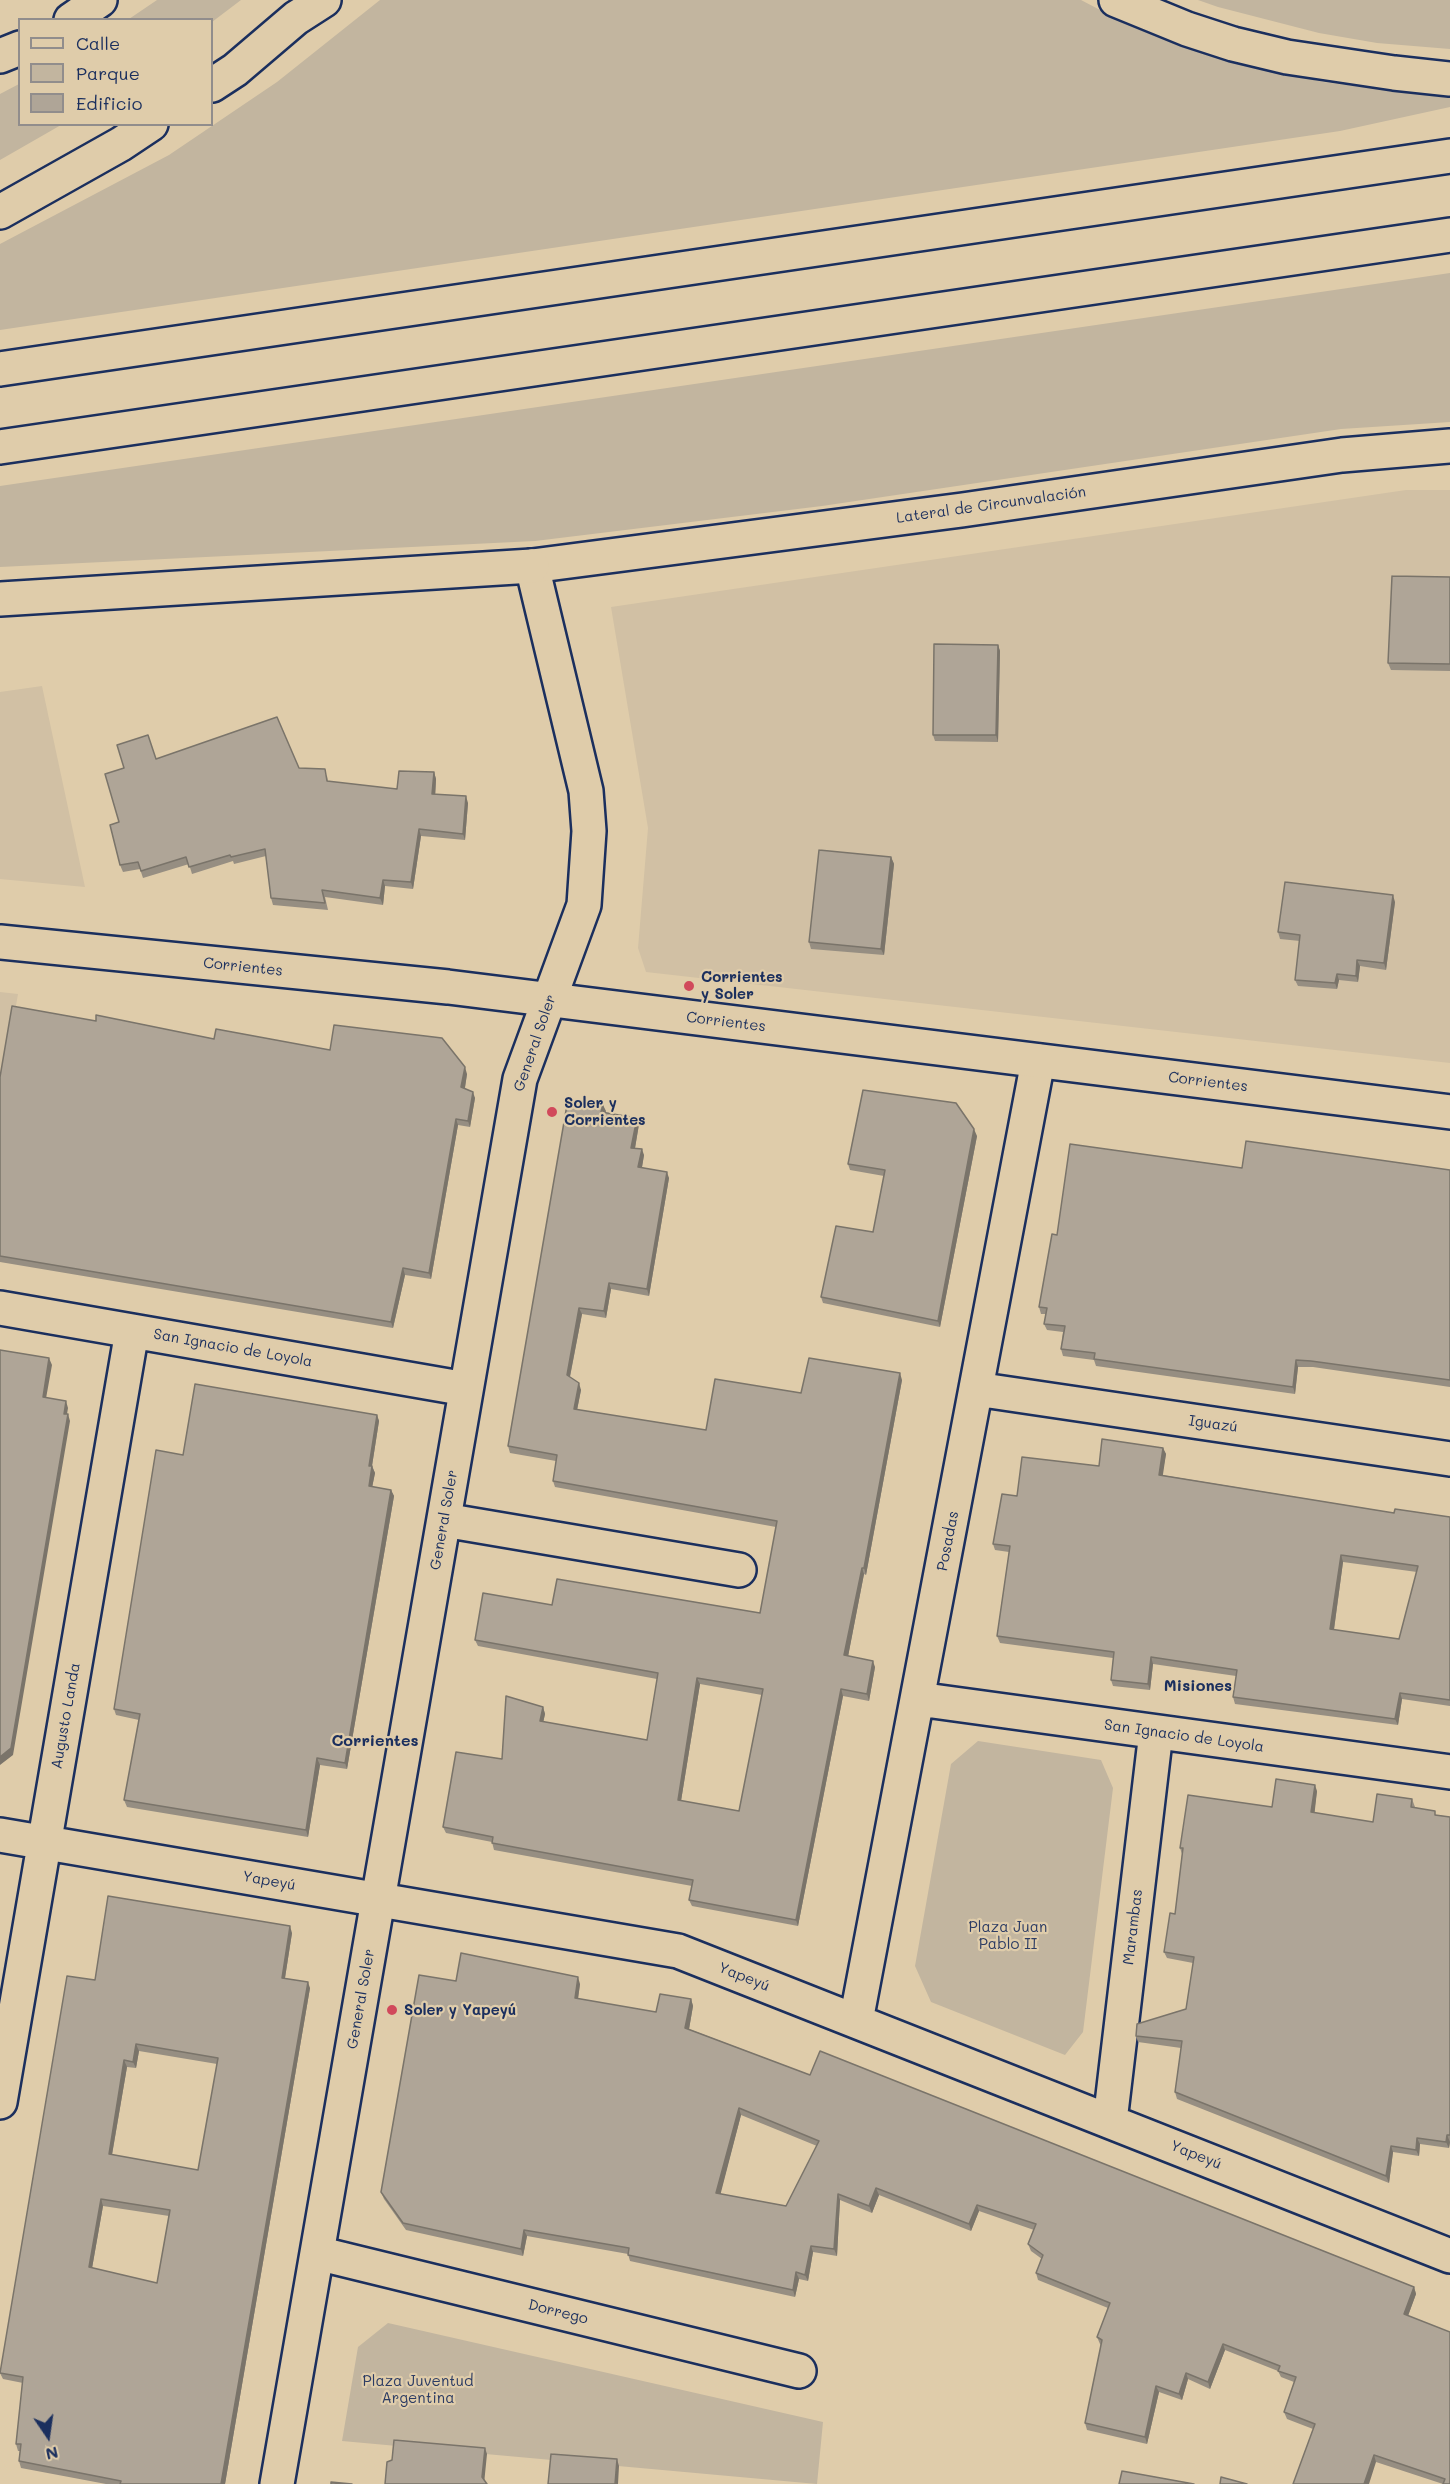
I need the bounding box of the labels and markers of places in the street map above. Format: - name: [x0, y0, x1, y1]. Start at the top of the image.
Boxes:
- place label: Corrientes y Soler: [701, 968, 783, 1003]
- marker: Corrientes y Soler: [682, 979, 696, 993]
- place label: Soler y Corrientes: [564, 1094, 646, 1129]
- marker: Soler y Corrientes: [545, 1105, 559, 1119]
- place label: Soler y Yapeyú: [404, 2001, 516, 2019]
- marker: Soler y Yapeyú: [385, 2003, 399, 2017]

